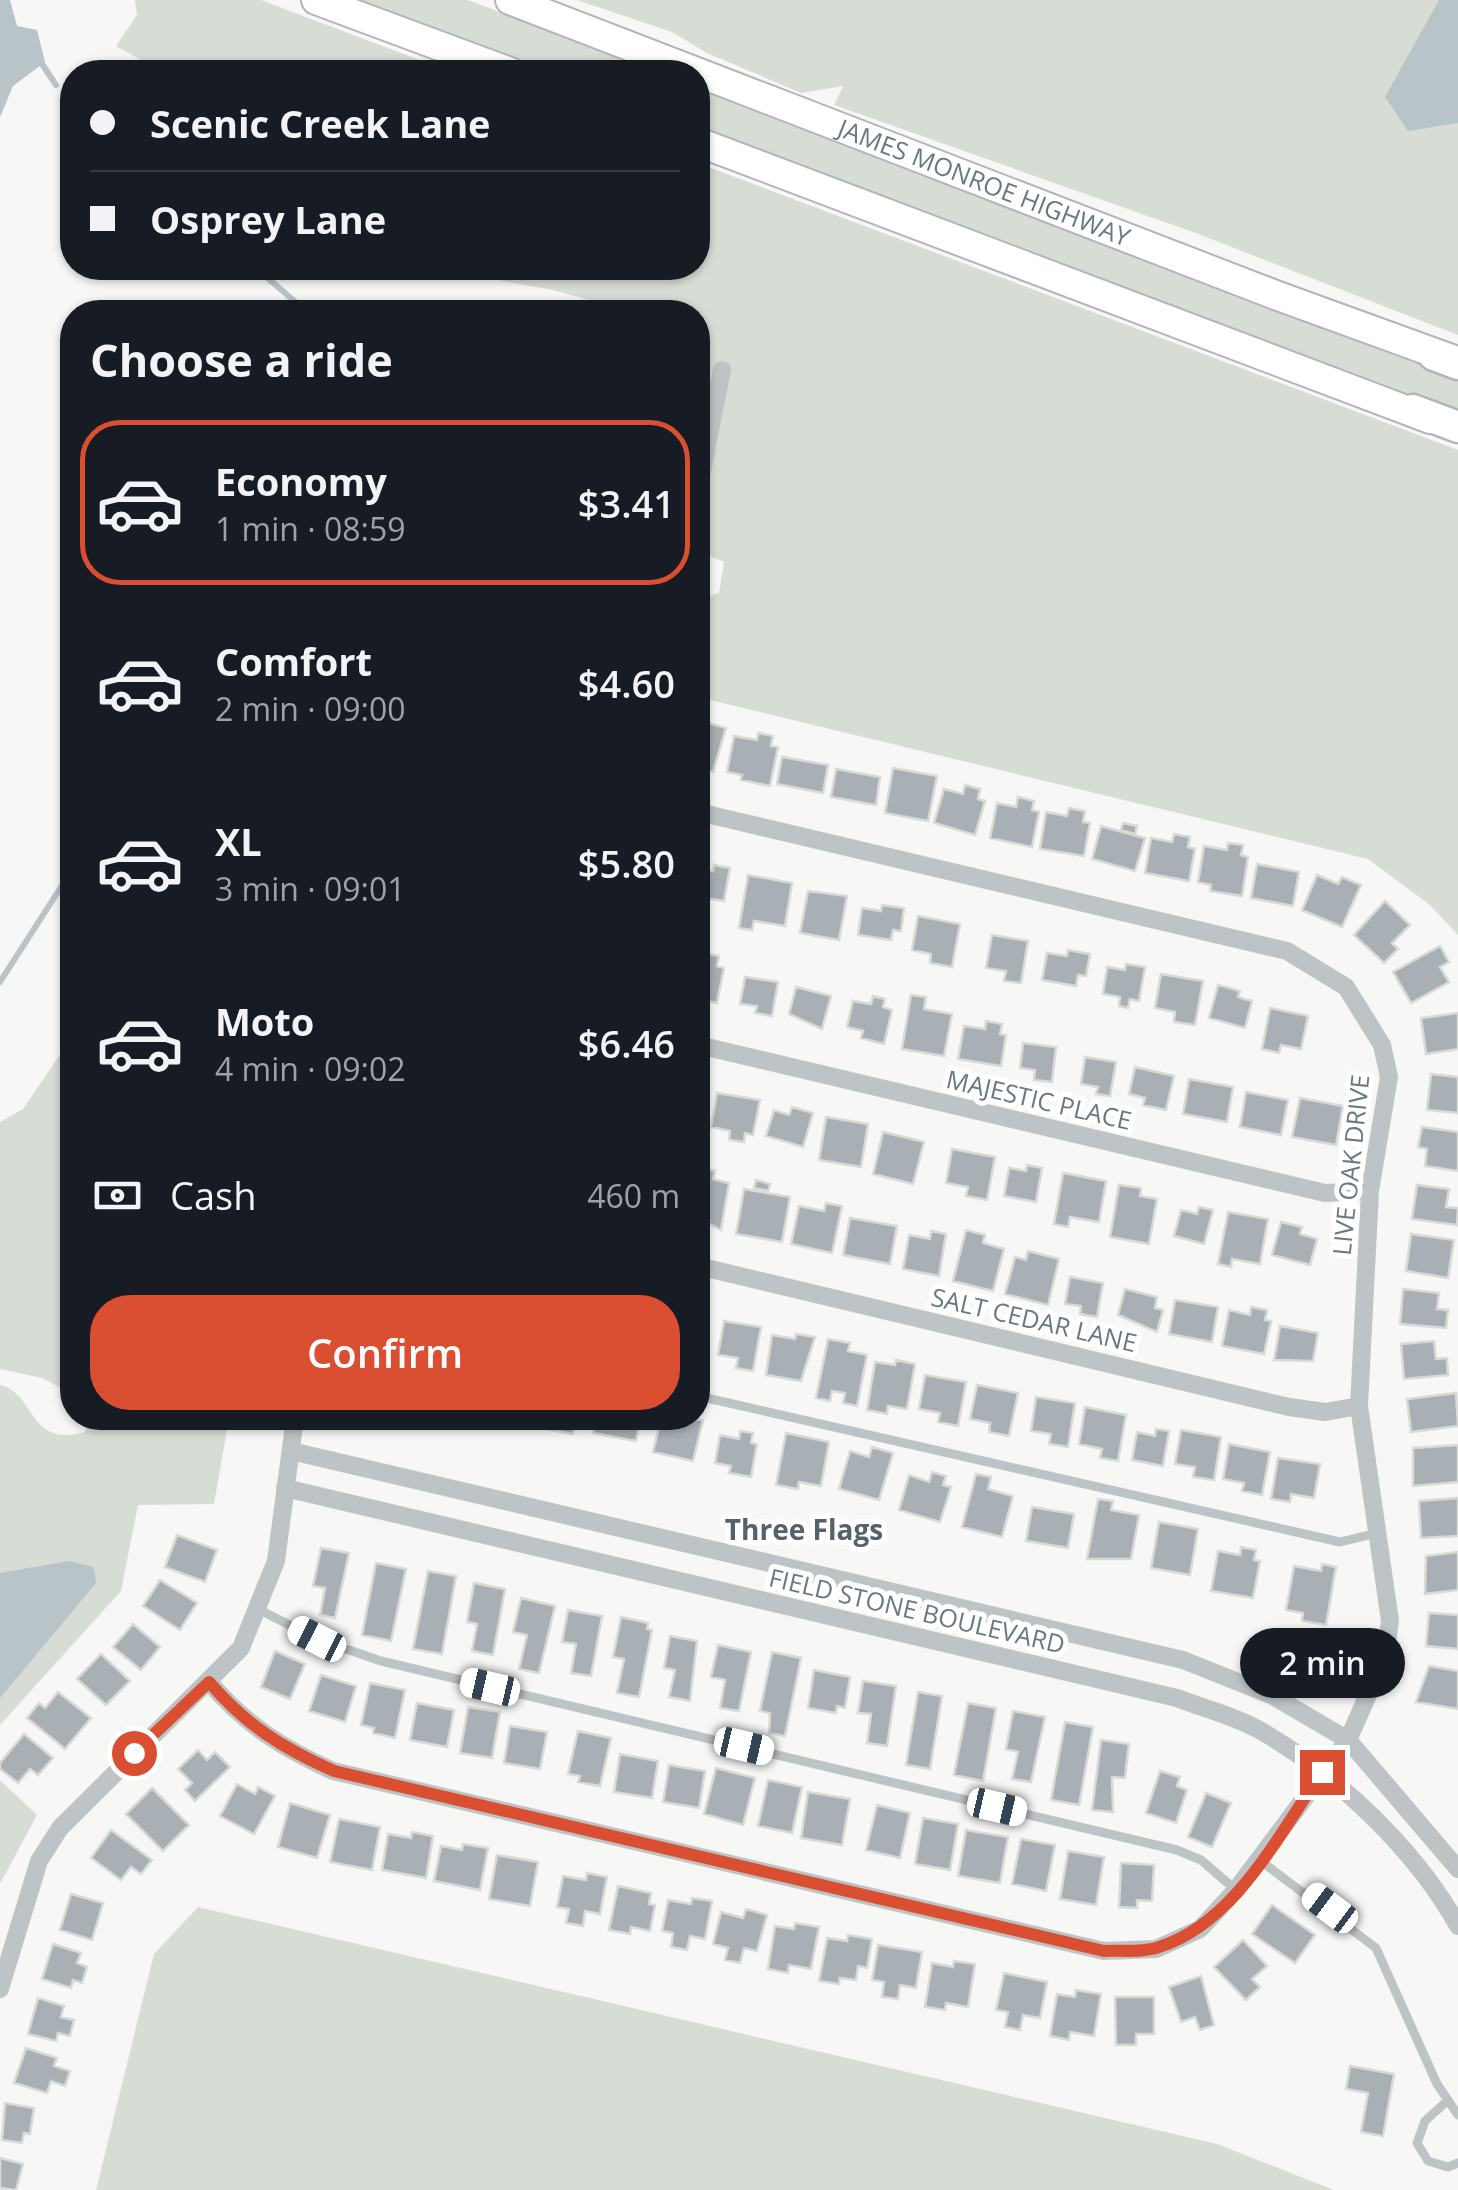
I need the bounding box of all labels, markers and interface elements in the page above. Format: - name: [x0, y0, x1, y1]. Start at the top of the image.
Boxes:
- text: Scenic Creek Lane: [150, 97, 491, 149]
- street label: JAMES MONROE HIGHWAY: [832, 109, 1135, 253]
- text: Osprey Lane: [150, 193, 386, 245]
- text: Choose a ride: [90, 329, 393, 390]
- text: Economy: [215, 455, 387, 507]
- icon: car: [95, 458, 185, 548]
- text: $3.41: [578, 477, 675, 529]
- text: 1 min · 08:59: [215, 507, 406, 550]
- text: Comfort: [215, 635, 372, 687]
- icon: car: [95, 638, 185, 728]
- text: $4.60: [578, 657, 675, 709]
- text: 2 min · 09:00: [215, 687, 406, 730]
- text: XL: [215, 815, 262, 867]
- icon: car: [95, 818, 185, 908]
- text: $5.80: [578, 837, 675, 889]
- text: 3 min · 09:01: [215, 867, 406, 910]
- text: Moto: [215, 995, 314, 1047]
- icon: car: [95, 998, 185, 1088]
- text: $6.46: [578, 1017, 675, 1069]
- text: 4 min · 09:02: [215, 1047, 406, 1090]
- street label: MAJESTIC PLACE: [943, 1061, 1135, 1137]
- street label: LIVE OAK DRIVE: [1324, 1073, 1376, 1257]
- icon: cash: [90, 1168, 145, 1223]
- text: Cash: [170, 1169, 256, 1221]
- text: 460 m: [587, 1174, 680, 1217]
- street label: SALT CEDAR LANE: [928, 1279, 1140, 1359]
- button: Confirm: [90, 1295, 680, 1410]
- district label: Three Flags: [725, 1510, 883, 1548]
- street label: FIELD STONE BOULEVARD: [766, 1559, 1068, 1661]
- car: [283, 1612, 351, 1666]
- callout: 2 min: [1240, 1627, 1404, 1697]
- text: 2 min: [1279, 1641, 1366, 1684]
- car: [457, 1666, 523, 1708]
- car: [711, 1725, 777, 1767]
- route start: [112, 1731, 157, 1776]
- route end: [1300, 1750, 1345, 1795]
- car: [964, 1786, 1030, 1828]
- car: [1297, 1878, 1363, 1938]

